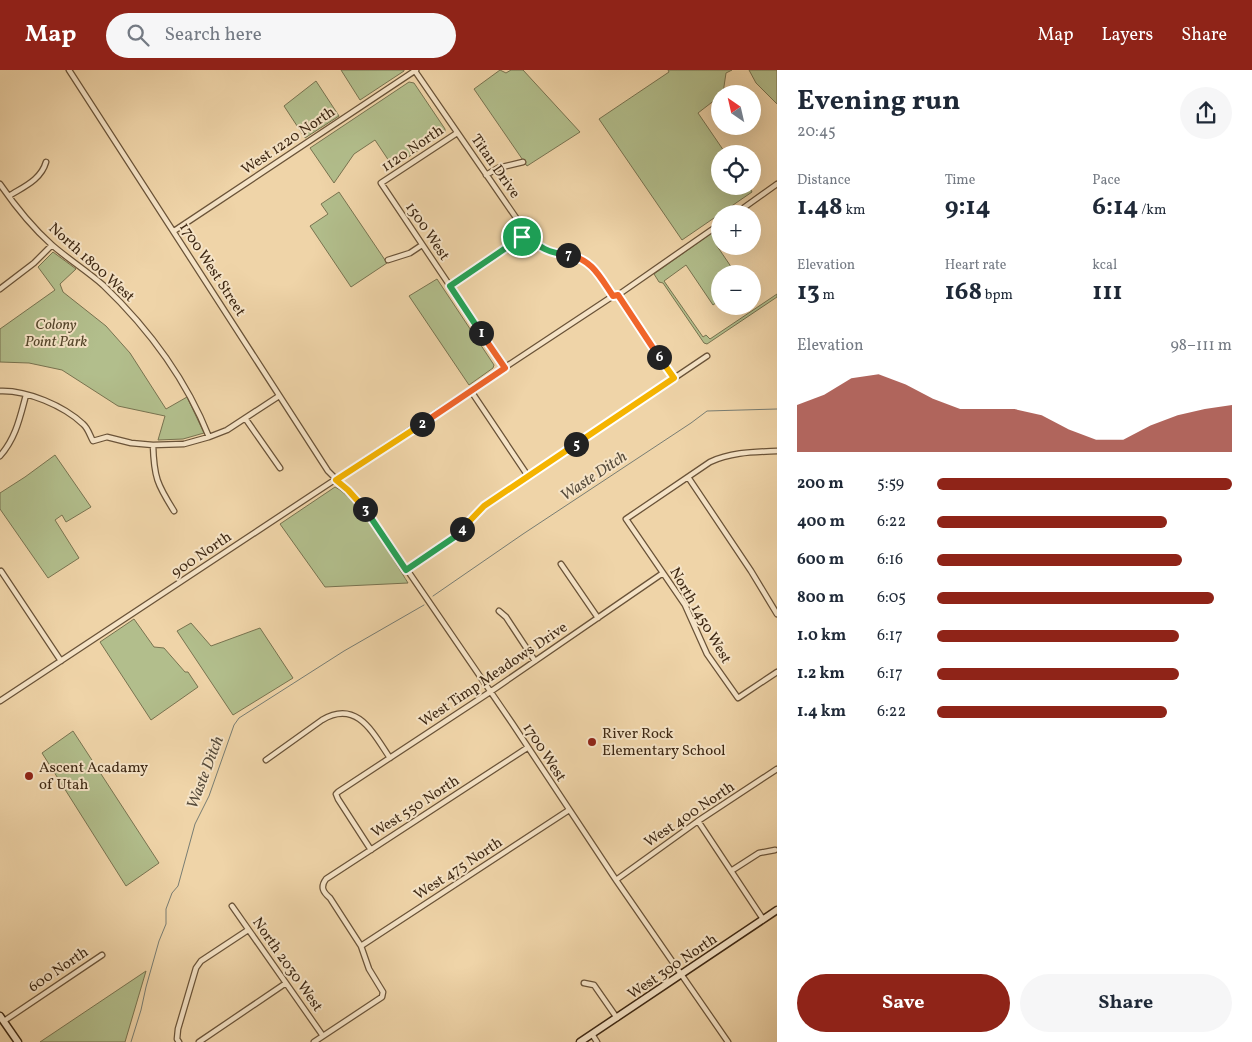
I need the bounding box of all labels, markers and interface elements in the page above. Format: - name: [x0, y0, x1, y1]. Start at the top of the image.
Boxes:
- search box: [106, 13, 456, 58]
- text: Map: [25, 18, 76, 52]
- icon: search: [124, 21, 152, 49]
- text: Search here: [164, 22, 262, 48]
- text: Map: [1037, 23, 1073, 48]
- text: Layers: [1101, 23, 1153, 48]
- text: Share: [1181, 23, 1227, 48]
- text: Evening run: [797, 82, 961, 121]
- north arrow: [711, 85, 761, 135]
- map controls: [711, 85, 761, 315]
- button: share: [1180, 87, 1232, 139]
- street label: West 1220 North: [238, 102, 340, 180]
- street label: 1120 North: [377, 121, 448, 178]
- text: 20:45: [797, 121, 836, 143]
- street label: Titan Drive: [465, 131, 525, 203]
- button: locate: [711, 145, 761, 195]
- text: Distance: [797, 171, 851, 190]
- text: Time: [945, 171, 975, 190]
- text: Pace: [1092, 171, 1120, 190]
- text: 1.48: [797, 190, 843, 225]
- text: 9:14: [945, 190, 991, 225]
- text: 6:14: [1092, 190, 1138, 225]
- street label: 1500 West: [400, 198, 454, 265]
- text: km: [843, 201, 866, 220]
- text: /km: [1138, 201, 1166, 220]
- button: +: [711, 205, 761, 255]
- pin: [501, 216, 543, 258]
- street label: North 1800 West: [43, 219, 139, 308]
- street label: 1700 West Street: [173, 219, 250, 321]
- icon: arrive: [508, 223, 536, 251]
- pin: 7: [556, 242, 580, 268]
- text: 7: [565, 246, 572, 265]
- text: Elevation: [797, 256, 855, 275]
- text: Heart rate: [945, 256, 1006, 275]
- text: kcal: [1092, 256, 1117, 275]
- button: −: [711, 265, 761, 315]
- text: 13: [797, 275, 820, 310]
- text: 168: [945, 275, 982, 310]
- text: 111: [1092, 275, 1122, 310]
- text: m: [820, 286, 835, 305]
- text: bpm: [982, 286, 1013, 305]
- park label: Colony Point Park: [25, 315, 87, 353]
- pin: 1: [468, 320, 494, 346]
- text: 1: [479, 324, 484, 343]
- text: Elevation: [797, 335, 864, 357]
- text: 98–111 m: [1171, 335, 1232, 357]
- pin: 6: [646, 344, 672, 370]
- text: 6: [656, 348, 663, 367]
- pin: 2: [410, 412, 434, 436]
- text: 2: [419, 415, 426, 434]
- pin: 5: [564, 432, 588, 456]
- text: 5: [573, 435, 580, 454]
- water label: Waste Ditch: [556, 446, 632, 507]
- text: 200 m: [797, 473, 844, 495]
- text: 5:59: [877, 473, 904, 495]
- pin: 3: [352, 496, 378, 522]
- text: 3: [362, 500, 369, 519]
- text: 400 m: [797, 511, 845, 533]
- text: 6:22: [877, 511, 906, 533]
- pin: 4: [450, 516, 474, 542]
- text: 4: [458, 520, 467, 539]
- street label: 900 North: [167, 527, 236, 583]
- text: 600 m: [797, 549, 844, 571]
- text: 6:16: [877, 549, 903, 571]
- street label: North 1450 West: [664, 564, 736, 668]
- text: 800 m: [797, 587, 844, 609]
- text: 6:05: [877, 587, 906, 609]
- street label: West Timp Meadows Drive: [416, 618, 572, 733]
- text: 1.0 km: [797, 625, 846, 647]
- text: 6:17: [877, 625, 903, 647]
- text: 1.2 km: [797, 663, 845, 685]
- text: 6:17: [877, 663, 903, 685]
- text: 1.4 km: [797, 701, 846, 723]
- text: 6:22: [877, 701, 906, 723]
- street label: 1700 West: [517, 719, 571, 786]
- place label: River Rock Elementary School: [602, 724, 725, 762]
- water label: Waste Ditch: [182, 733, 230, 812]
- marker: River Rock Elementary School: [586, 736, 598, 748]
- place label: Ascent Acadamy of Utah: [39, 758, 148, 796]
- marker: Ascent Acadamy of Utah: [23, 770, 35, 782]
- street label: West 550 North: [368, 771, 464, 844]
- street label: West 400 North: [640, 777, 739, 853]
- street label: West 475 North: [410, 833, 507, 906]
- street label: North 2030 West: [246, 913, 327, 1016]
- street label: West 300 North: [624, 929, 722, 1005]
- street label: 600 North: [25, 942, 93, 998]
- button: Save: [797, 974, 1010, 1032]
- button: Share: [1020, 974, 1232, 1032]

